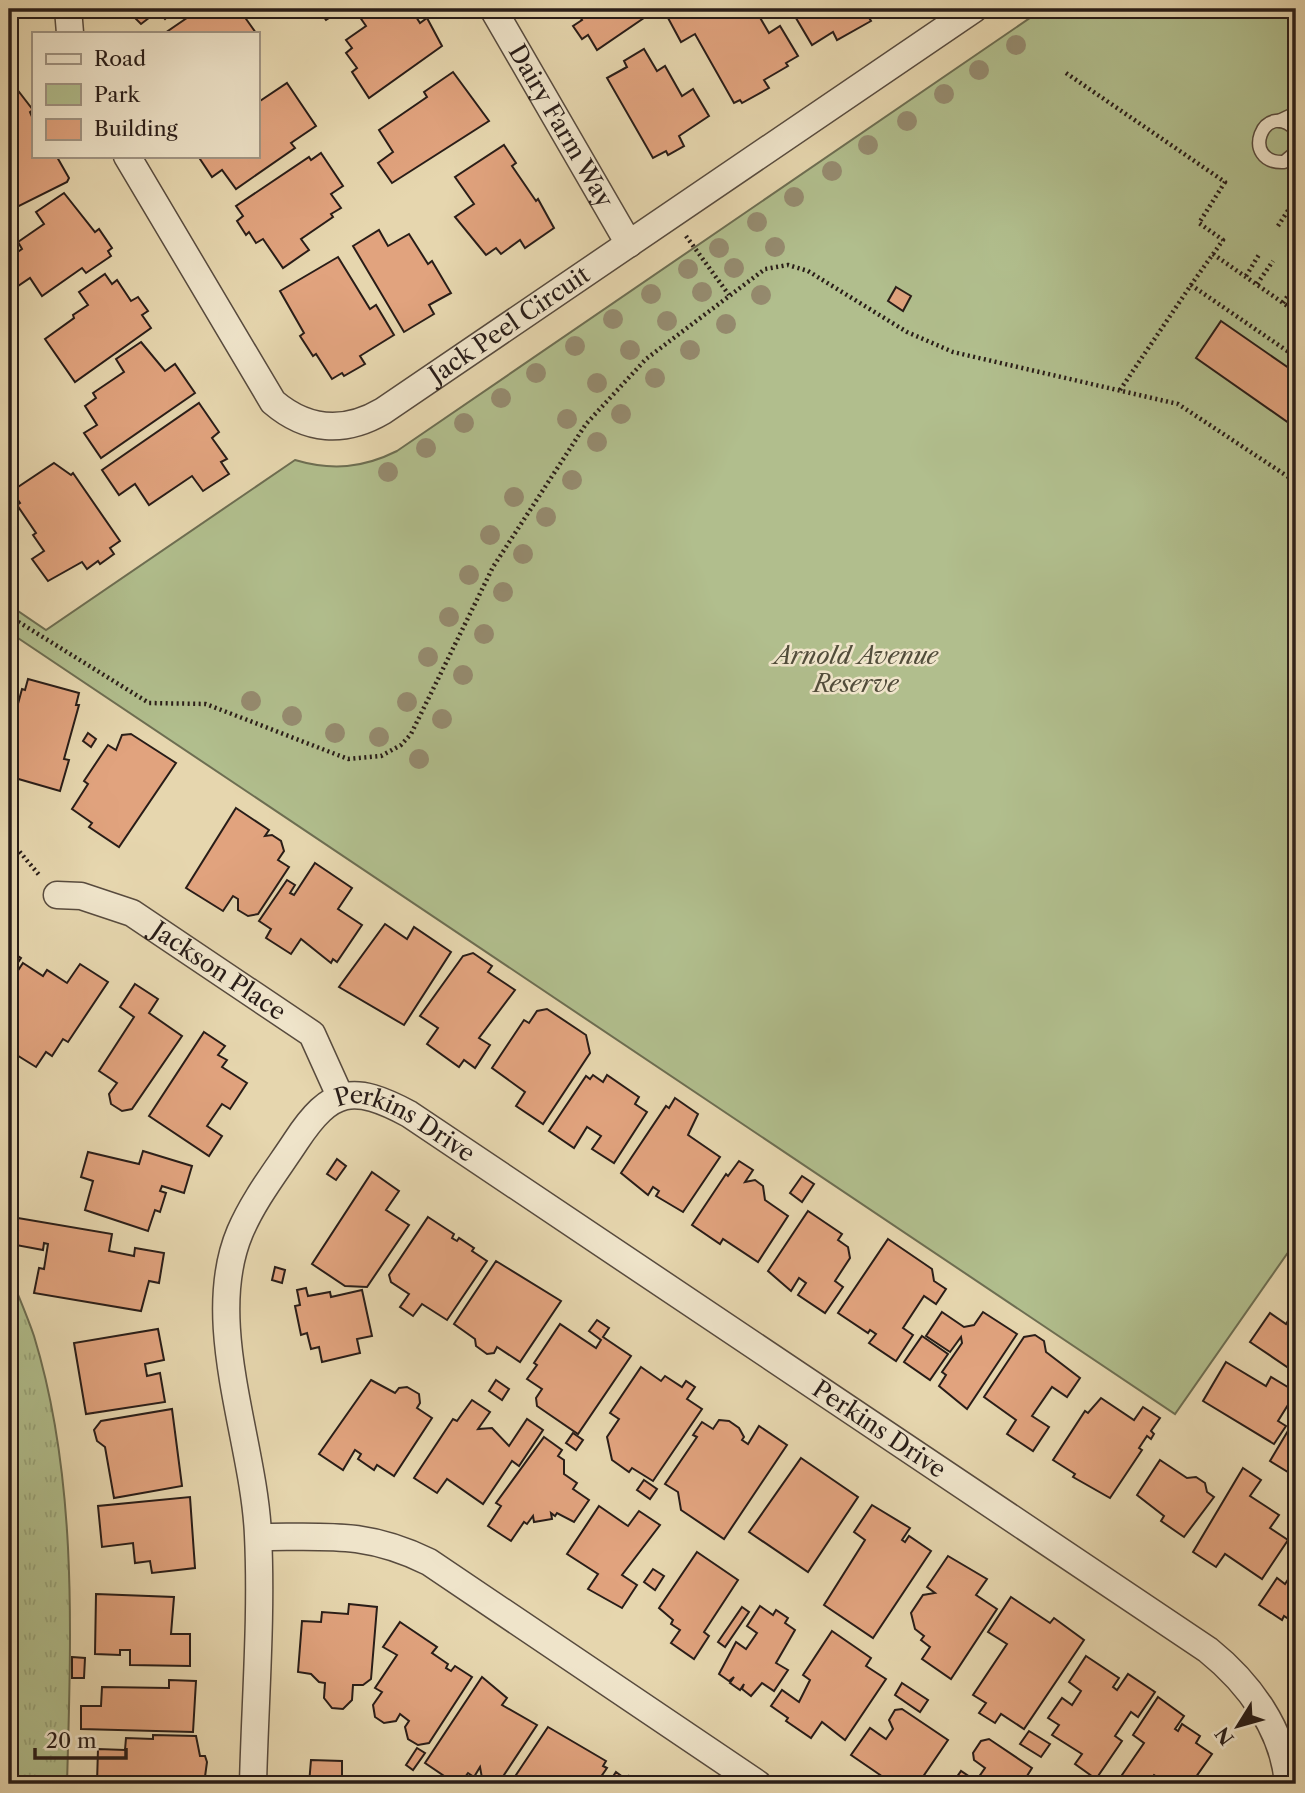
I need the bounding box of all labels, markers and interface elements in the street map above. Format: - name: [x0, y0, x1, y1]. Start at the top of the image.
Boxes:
- legend: [32, 32, 259, 158]
- street label: Dairy Farm Way: [503, 39, 620, 213]
- text: Road: [94, 46, 146, 71]
- text: Park: [94, 82, 140, 107]
- text: Building: [94, 116, 179, 141]
- street label: Jack Peel Circuit: [420, 259, 595, 392]
- park label: Arnold Avenue Reserve: [770, 641, 940, 698]
- street label: Jackson Place: [143, 913, 291, 1026]
- street label: Perkins Drive: [331, 1080, 481, 1168]
- street label: Perkins Drive: [807, 1374, 951, 1484]
- north arrow: [1204, 1692, 1274, 1762]
- scale bar: [35, 1716, 126, 1760]
- text: N: [1211, 1722, 1239, 1749]
- text: 20 m: [46, 1728, 97, 1753]

